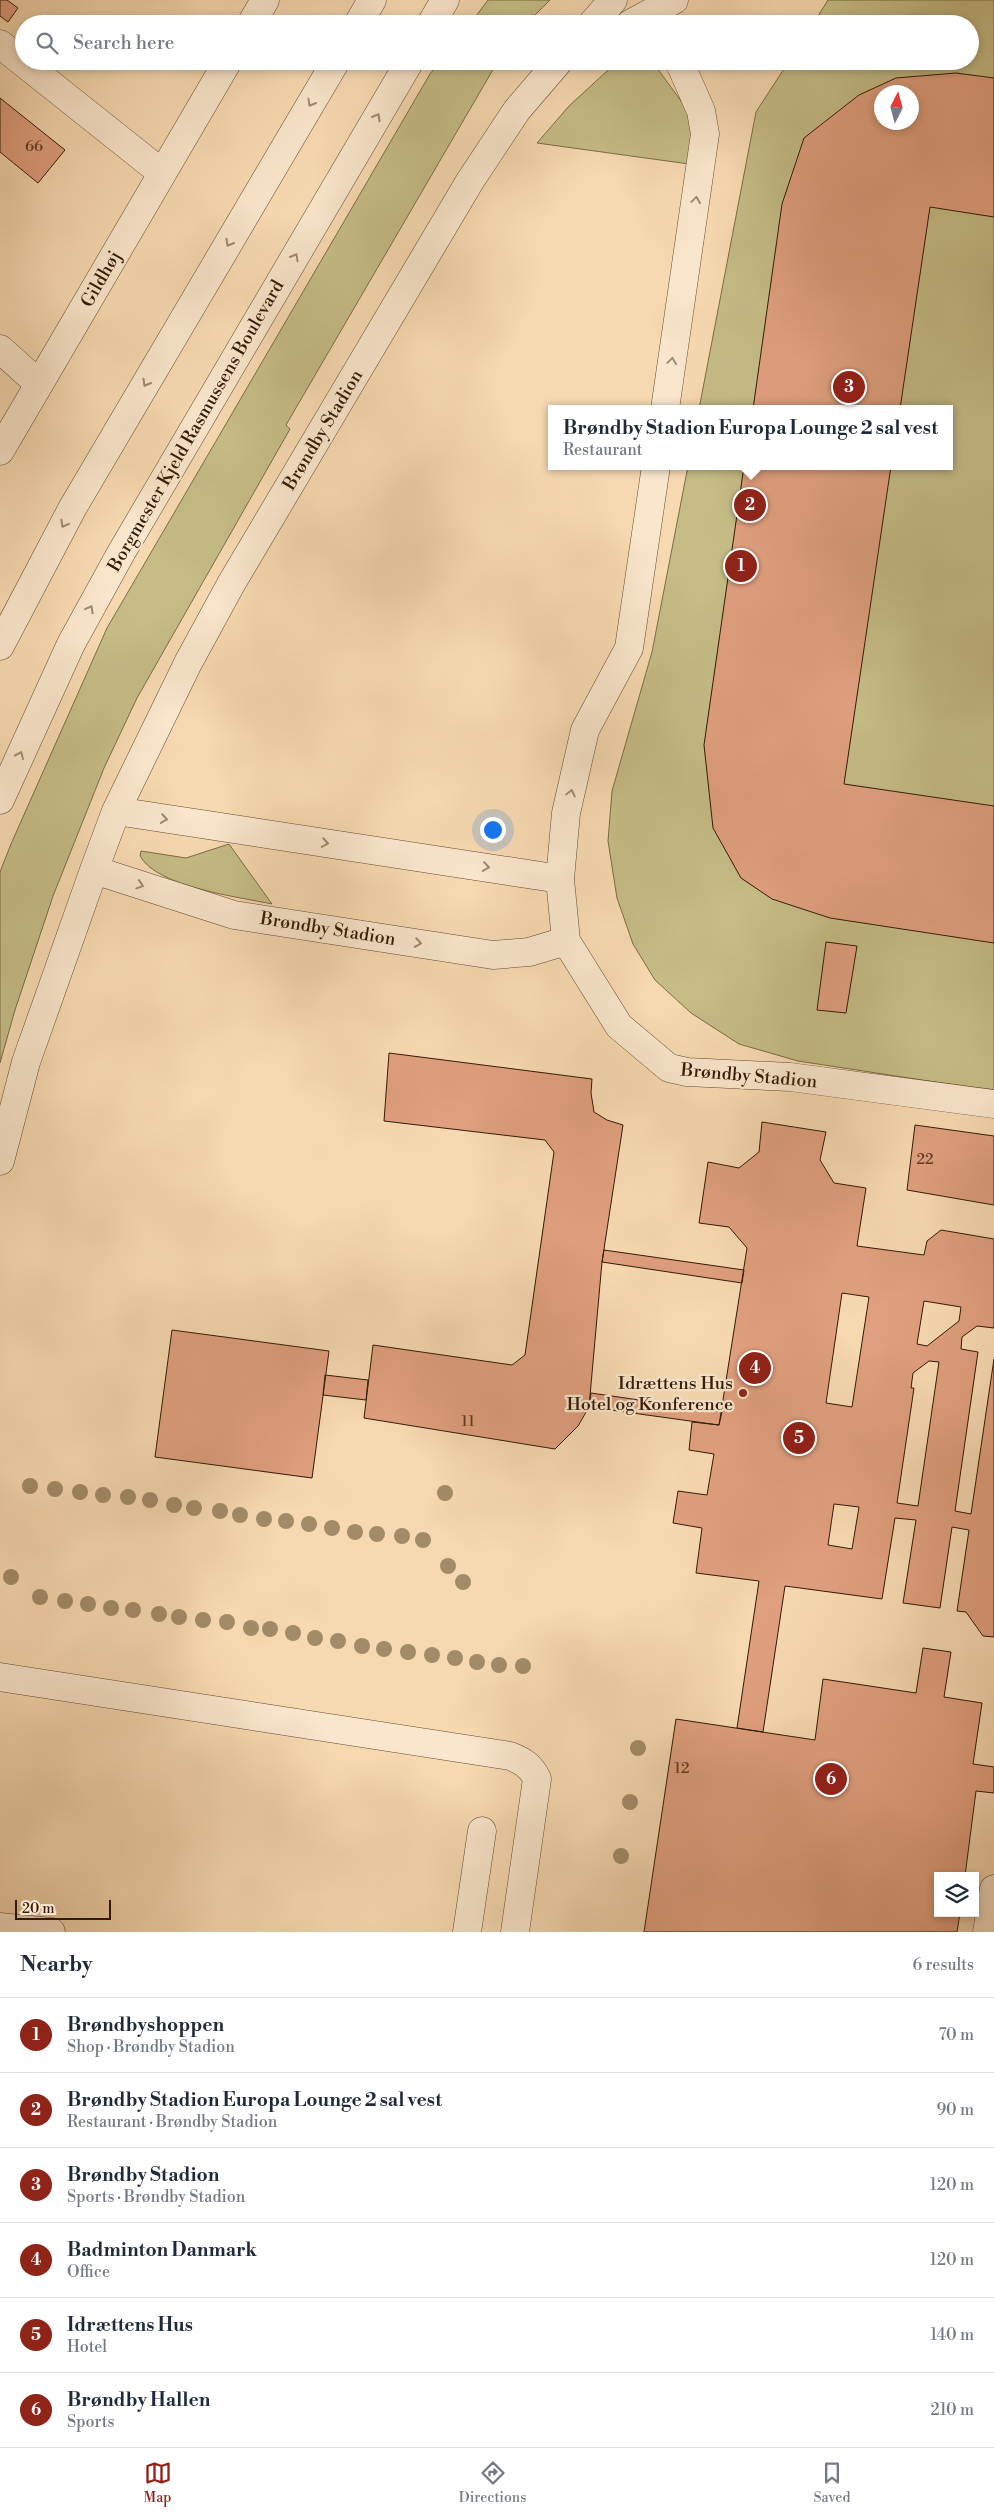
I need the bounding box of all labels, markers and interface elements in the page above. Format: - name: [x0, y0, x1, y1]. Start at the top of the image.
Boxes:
- search box: [15, 15, 979, 70]
- icon: search: [33, 29, 61, 57]
- text: Search here: [73, 31, 174, 55]
- north arrow: [874, 85, 919, 130]
- one-way arrow: [308, 98, 318, 107]
- one-way arrow: [371, 113, 381, 122]
- house number: 66: [25, 137, 43, 156]
- one-way arrow: [690, 195, 700, 204]
- one-way arrow: [225, 238, 235, 247]
- street label: Gildhøj: [76, 247, 126, 311]
- one-way arrow: [289, 253, 299, 262]
- street label: Borgmester Kjeld Rasmussens Boulevard: [102, 275, 290, 577]
- one-way arrow: [666, 356, 676, 365]
- street label: Brøndby Stadion: [277, 365, 368, 495]
- pin: 3: [833, 368, 865, 406]
- one-way arrow: [143, 378, 153, 387]
- popup: [548, 405, 953, 470]
- text: Brøndby Stadion Europa Lounge 2 sal vest: [563, 416, 938, 440]
- text: Restaurant: [563, 440, 643, 460]
- pin: 2: [734, 486, 766, 524]
- one-way arrow: [61, 518, 71, 527]
- pin: 1: [725, 547, 757, 585]
- one-way arrow: [84, 605, 94, 614]
- one-way arrow: [13, 751, 24, 760]
- one-way arrow: [565, 788, 576, 797]
- one-way arrow: [160, 813, 169, 823]
- your location: [480, 817, 506, 843]
- one-way arrow: [321, 837, 329, 848]
- one-way arrow: [481, 862, 490, 872]
- one-way arrow: [136, 879, 144, 889]
- street label: Brøndby Stadion: [258, 907, 398, 951]
- one-way arrow: [414, 938, 423, 948]
- street label: Brøndby Stadion: [679, 1058, 818, 1093]
- house number: 22: [916, 1150, 934, 1169]
- pin: 4: [739, 1349, 771, 1387]
- place label: Idrættens Hus Hotel og Konference: [566, 1372, 733, 1416]
- marker: Idrættens Hus Hotel og Konference: [737, 1387, 749, 1399]
- house number: 11: [461, 1412, 475, 1431]
- pin: 5: [783, 1419, 815, 1457]
- house number: 12: [674, 1759, 690, 1778]
- pin: 6: [815, 1760, 847, 1798]
- map controls: [934, 1872, 979, 1917]
- button: layers: [934, 1872, 979, 1917]
- scale bar: [15, 1897, 111, 1920]
- text: 20 m: [22, 1900, 54, 1918]
- text: Nearby: [20, 1952, 93, 1978]
- text: 6 results: [913, 1955, 974, 1975]
- text: Brøndbyshoppen: [67, 2013, 224, 2037]
- text: 1: [32, 2025, 40, 2045]
- text: 70 m: [938, 2025, 974, 2045]
- text: Shop · Brøndby Stadion: [67, 2037, 235, 2057]
- text: Brøndby Stadion Europa Lounge 2 sal vest: [67, 2088, 442, 2112]
- text: 2: [31, 2100, 41, 2120]
- text: 90 m: [936, 2100, 974, 2120]
- text: Restaurant · Brøndby Stadion: [67, 2112, 277, 2132]
- text: Brøndby Stadion: [67, 2163, 219, 2187]
- text: 3: [31, 2175, 41, 2195]
- text: 120 m: [930, 2175, 974, 2195]
- text: Sports · Brøndby Stadion: [67, 2187, 245, 2207]
- text: Badminton Danmark: [67, 2238, 257, 2262]
- text: 4: [31, 2250, 41, 2270]
- text: 120 m: [930, 2250, 974, 2270]
- text: Office: [67, 2262, 110, 2282]
- text: Idrættens Hus: [67, 2313, 193, 2337]
- text: 5: [31, 2325, 41, 2345]
- text: 140 m: [930, 2325, 974, 2345]
- text: Hotel: [67, 2337, 107, 2357]
- text: Brøndby Hallen: [67, 2388, 210, 2412]
- text: 6: [31, 2400, 41, 2420]
- text: 210 m: [930, 2400, 974, 2420]
- text: Sports: [67, 2412, 114, 2432]
- tab: Map: [144, 2459, 172, 2507]
- tab: Directions: [459, 2459, 526, 2507]
- tab: Saved: [814, 2459, 850, 2507]

